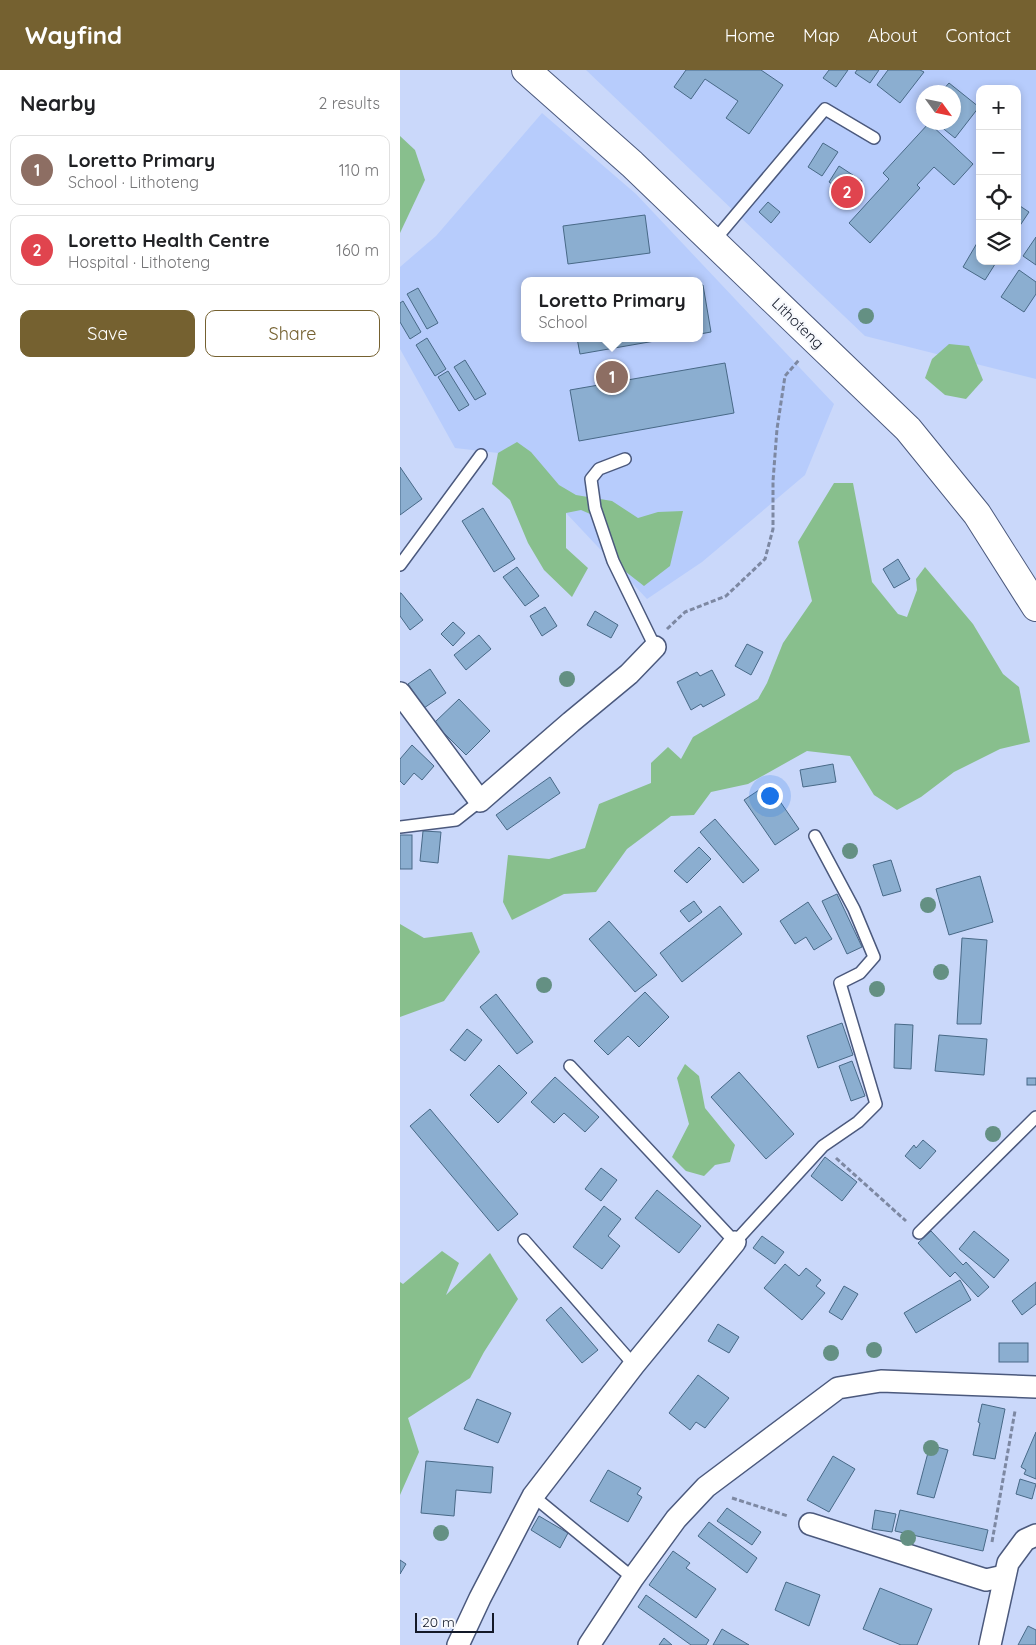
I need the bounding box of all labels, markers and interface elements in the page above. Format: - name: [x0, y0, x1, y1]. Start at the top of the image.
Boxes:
- text: Wayfind: [25, 20, 122, 50]
- text: Home: [725, 24, 775, 47]
- text: Map: [803, 24, 840, 47]
- text: About: [868, 24, 918, 47]
- text: Contact: [946, 24, 1011, 47]
- north arrow: [916, 85, 961, 130]
- map controls: [976, 85, 1021, 265]
- button: +: [976, 85, 1021, 130]
- text: Nearby: [20, 90, 96, 116]
- text: 2 results: [318, 93, 380, 113]
- button: −: [976, 130, 1021, 175]
- text: Loretto Primary: [68, 148, 215, 172]
- text: 1: [34, 160, 40, 180]
- text: 110 m: [339, 160, 379, 180]
- text: School · Lithoteng: [68, 172, 199, 192]
- pin: 2: [831, 173, 863, 211]
- button: locate: [976, 175, 1021, 220]
- button: layers: [976, 220, 1021, 265]
- text: Loretto Health Centre: [68, 228, 270, 252]
- text: 2: [32, 240, 42, 260]
- text: 160 m: [336, 240, 379, 260]
- text: Hospital · Lithoteng: [68, 252, 210, 272]
- popup: [521, 277, 703, 342]
- text: Loretto Primary: [538, 288, 686, 312]
- street label: Lithoteng: [768, 293, 828, 353]
- button: Save: [20, 310, 195, 357]
- button: Share: [205, 310, 380, 357]
- text: School: [538, 312, 588, 332]
- pin: 1: [596, 358, 628, 396]
- your location: [757, 783, 783, 809]
- scale bar: [415, 1610, 494, 1633]
- text: 20 m: [422, 1613, 455, 1631]

